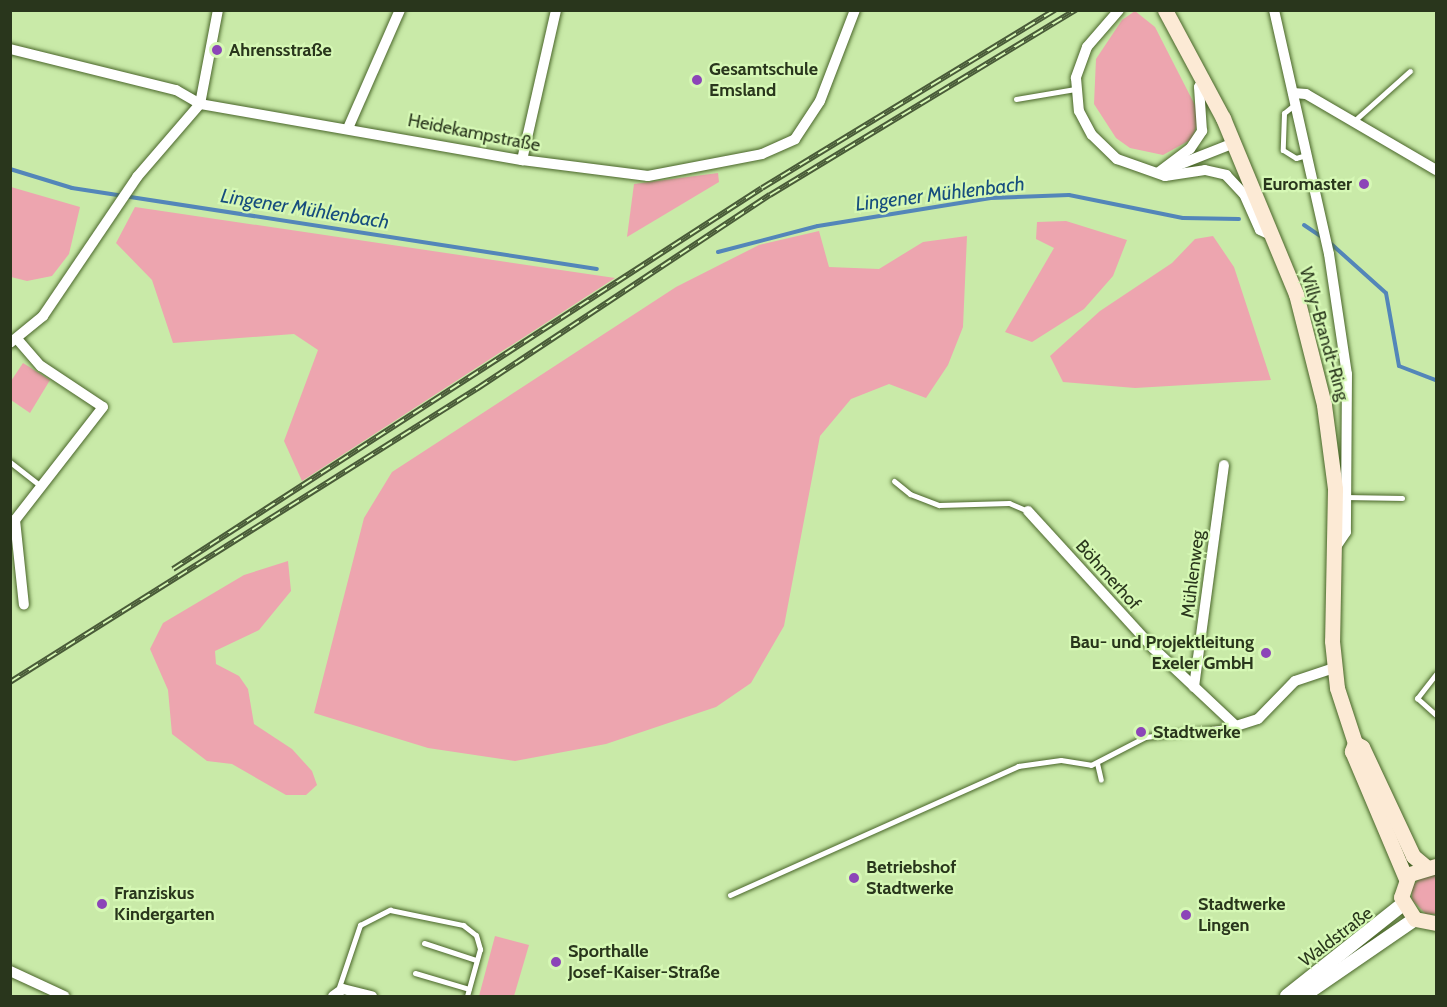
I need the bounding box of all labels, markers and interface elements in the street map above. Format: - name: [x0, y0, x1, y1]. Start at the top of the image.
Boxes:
- place label: Ahrensstraße: [229, 39, 332, 61]
- marker: Ahrensstraße: [210, 43, 224, 57]
- place label: Gesamtschule Emsland: [709, 59, 818, 101]
- marker: Gesamtschule Emsland: [690, 73, 704, 87]
- street label: Heidekampstraße: [406, 110, 542, 156]
- water label: Lingener Mühlenbach: [854, 172, 1026, 216]
- place label: Euromaster: [1262, 173, 1352, 195]
- marker: Euromaster: [1357, 177, 1371, 191]
- water label: Lingener Mühlenbach: [219, 184, 391, 234]
- street label: Willy-Brandt-Ring: [1295, 265, 1353, 403]
- street label: Mühlenweg: [1177, 529, 1209, 619]
- street label: Böhmerhof: [1071, 536, 1145, 614]
- place label: Bau- und Projektleitung Exeler GmbH: [1070, 632, 1254, 674]
- marker: Bau- und Projektleitung Exeler GmbH: [1259, 646, 1273, 660]
- place label: Stadtwerke: [1153, 721, 1241, 743]
- marker: Stadtwerke: [1134, 725, 1148, 739]
- place label: Betriebshof Stadtwerke: [866, 857, 956, 900]
- marker: Betriebshof Stadtwerke: [847, 871, 861, 885]
- place label: Franziskus Kindergarten: [114, 883, 215, 926]
- place label: Stadtwerke Lingen: [1198, 894, 1286, 936]
- marker: Franziskus Kindergarten: [95, 897, 109, 911]
- street label: Waldstraße: [1295, 902, 1377, 972]
- marker: Stadtwerke Lingen: [1179, 908, 1193, 922]
- place label: Sporthalle Josef-Kaiser-Straße: [568, 941, 720, 984]
- marker: Sporthalle Josef-Kaiser-Straße: [549, 955, 563, 969]

